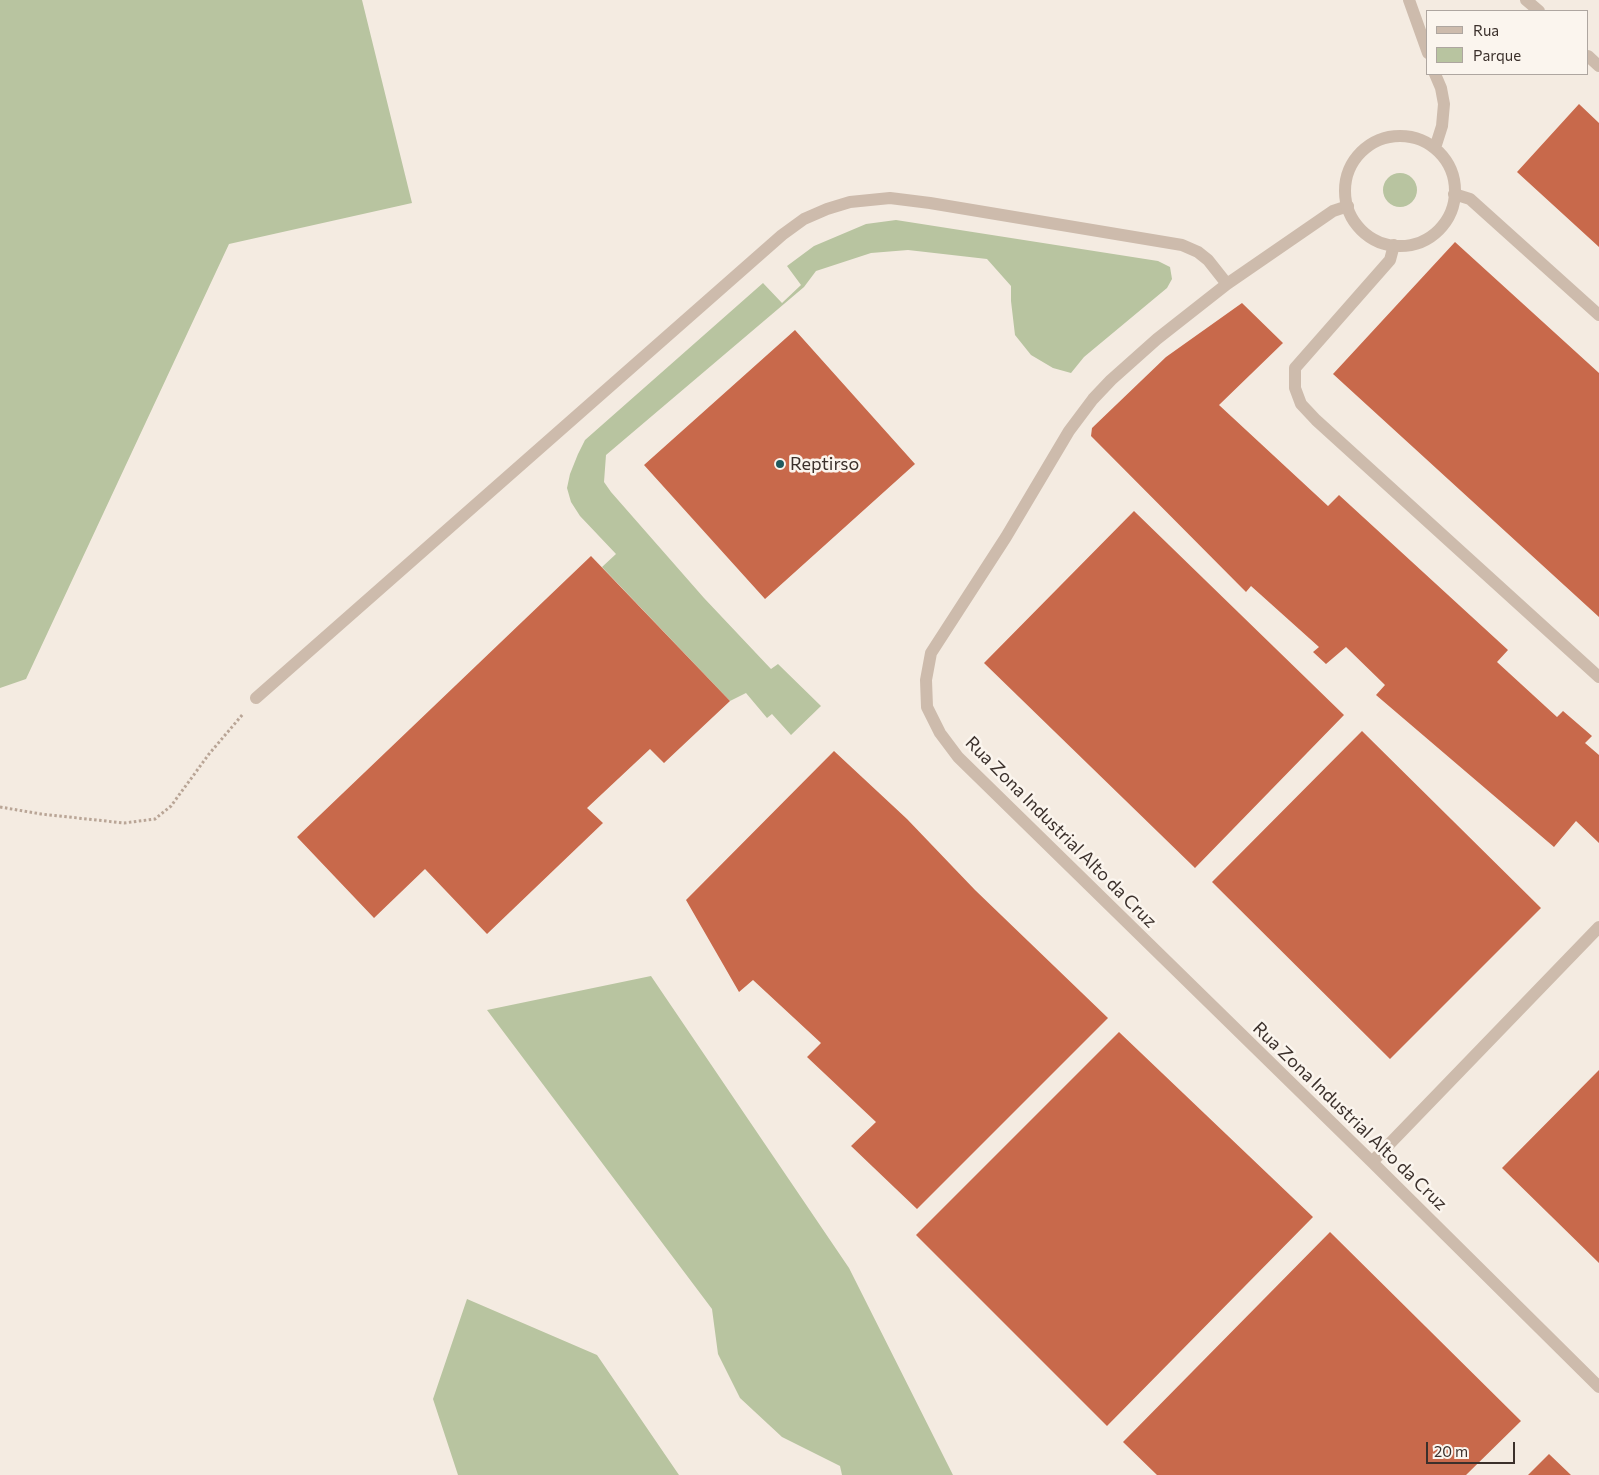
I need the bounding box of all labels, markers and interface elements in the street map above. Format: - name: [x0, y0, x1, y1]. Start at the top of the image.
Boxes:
- legend: [1426, 10, 1589, 75]
- text: Rua: [1473, 21, 1499, 39]
- text: Parque: [1473, 46, 1521, 64]
- place label: Reptirso: [790, 453, 859, 475]
- marker: Reptirso: [774, 458, 786, 470]
- street label: Rua Zona Industrial Alto da Cruz: [961, 732, 1161, 932]
- street label: Rua Zona Industrial Alto da Cruz: [1248, 1017, 1452, 1215]
- scale bar: [1429, 1432, 1518, 1464]
- text: 20 m: [1434, 1442, 1468, 1460]

